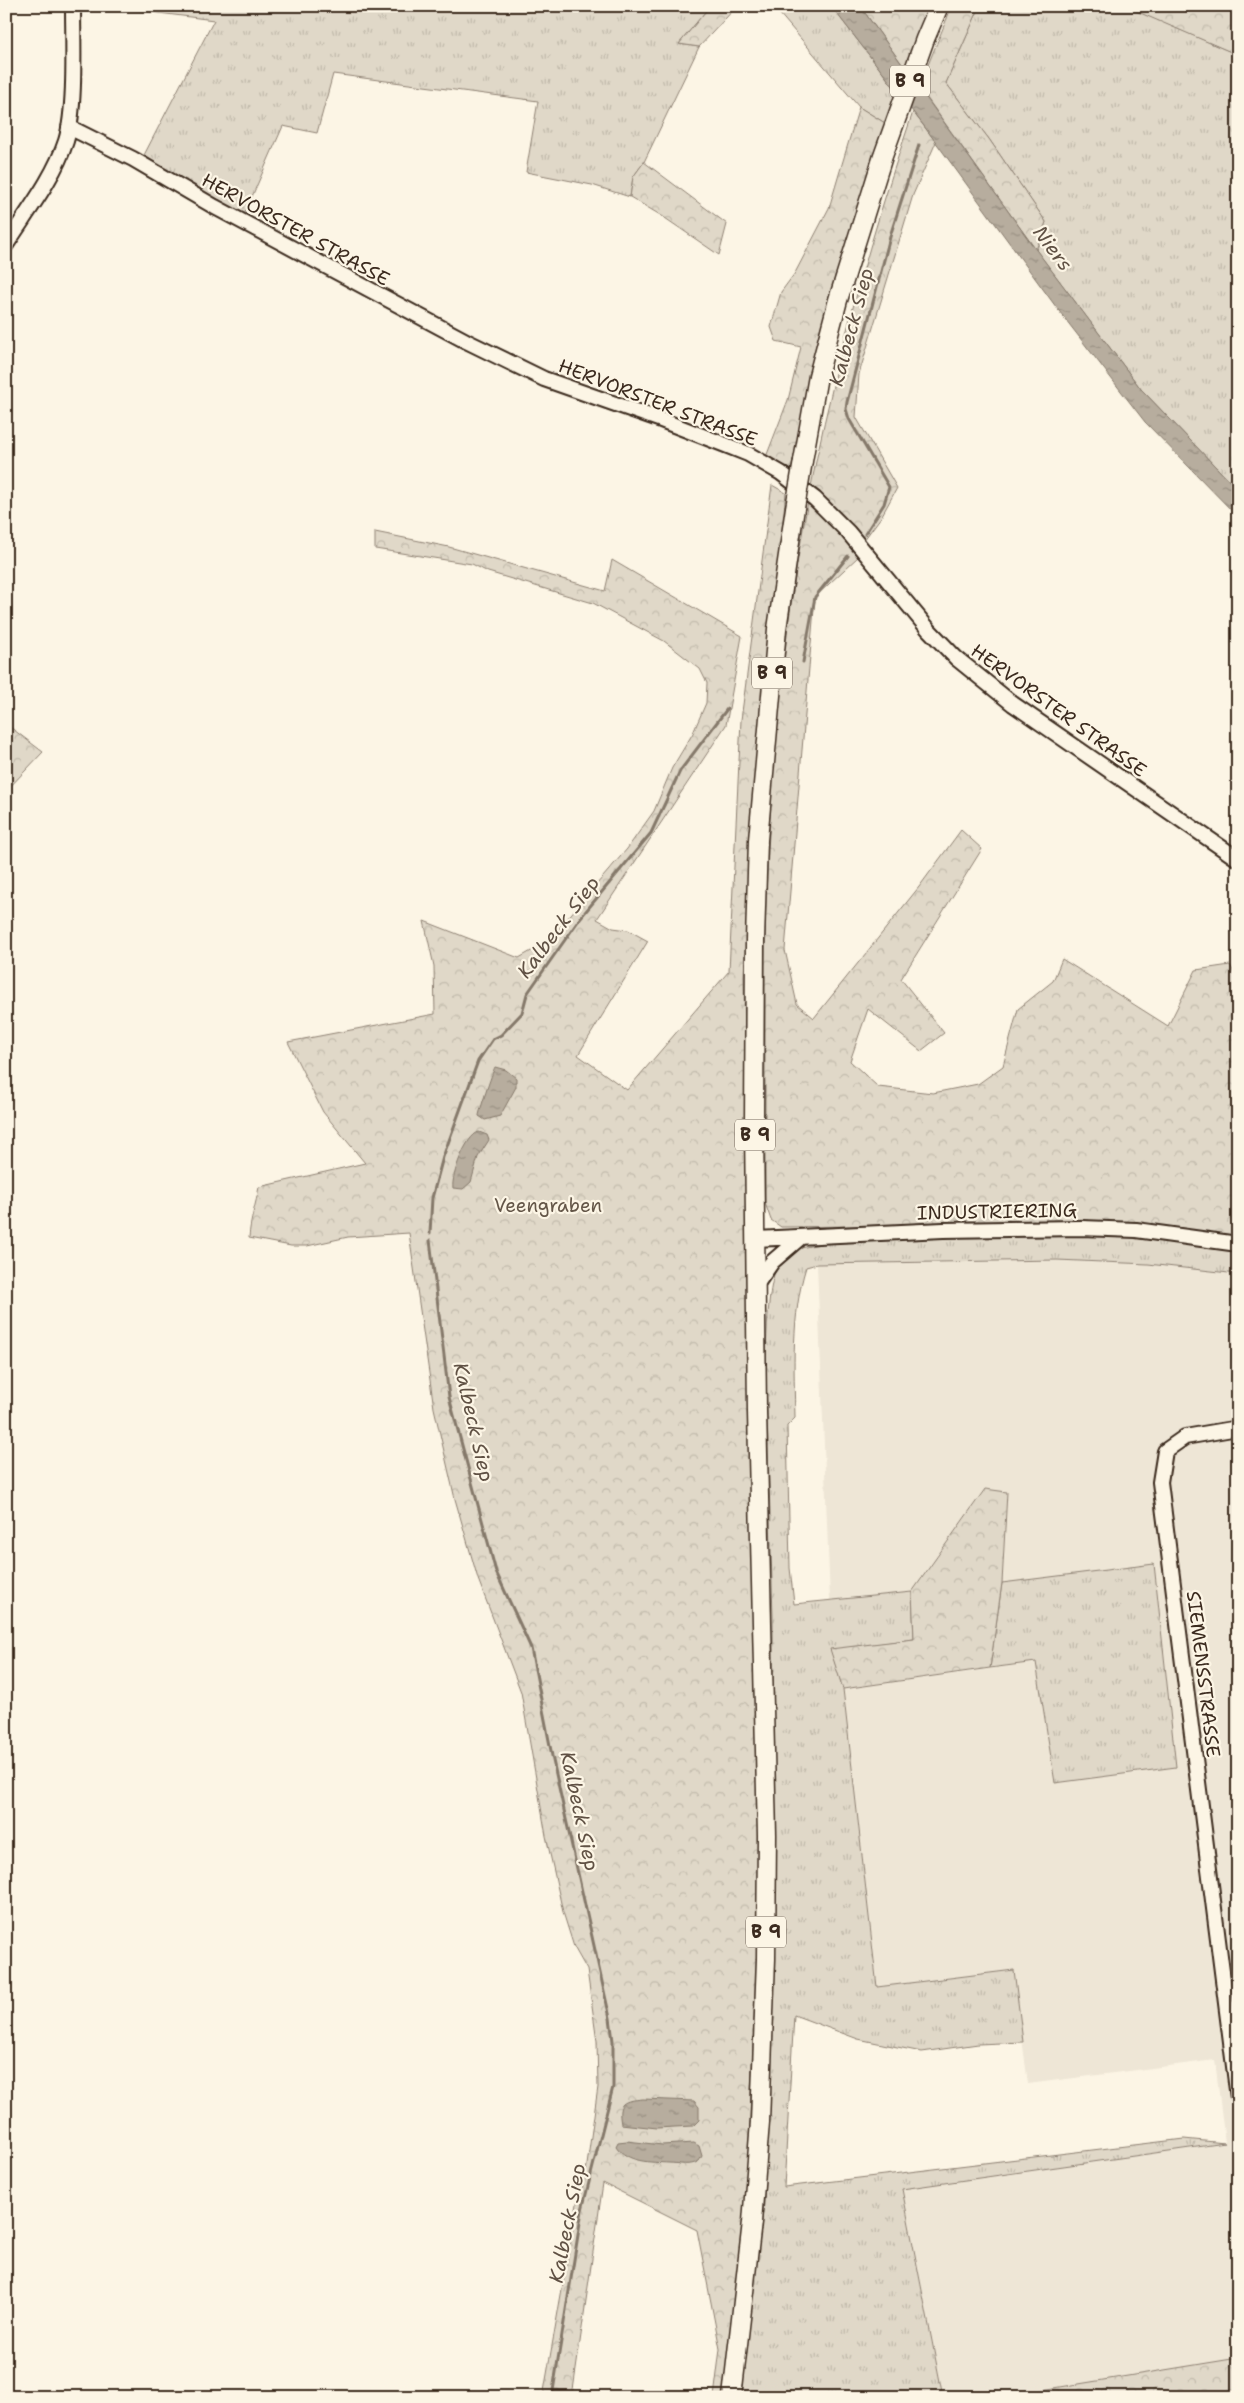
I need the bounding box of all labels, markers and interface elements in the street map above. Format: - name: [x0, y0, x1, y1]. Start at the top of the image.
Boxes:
- road number: B 9: [890, 66, 930, 96]
- street label: HERVORSTER STRASSE: [197, 167, 394, 292]
- water label: Niers: [1027, 220, 1079, 276]
- water label: Kalbeck Siep: [823, 265, 879, 389]
- street label: HERVORSTER STRASSE: [555, 353, 761, 452]
- street label: HERVORSTER STRASSE: [966, 638, 1152, 783]
- road number: B 9: [752, 658, 792, 688]
- water label: Kalbeck Siep: [511, 871, 605, 983]
- road number: B 9: [735, 1120, 775, 1150]
- park label: Veengraben: [494, 1193, 602, 1218]
- street label: INDUSTRIERING: [917, 1198, 1077, 1225]
- water label: Kalbeck Siep: [448, 1360, 500, 1484]
- street label: SIEMENSSTRASSE: [1181, 1589, 1226, 1759]
- water label: Kalbeck Siep: [555, 1749, 605, 1873]
- road number: B 9: [746, 1916, 786, 1948]
- water label: Kalbeck Siep: [543, 2161, 591, 2285]

